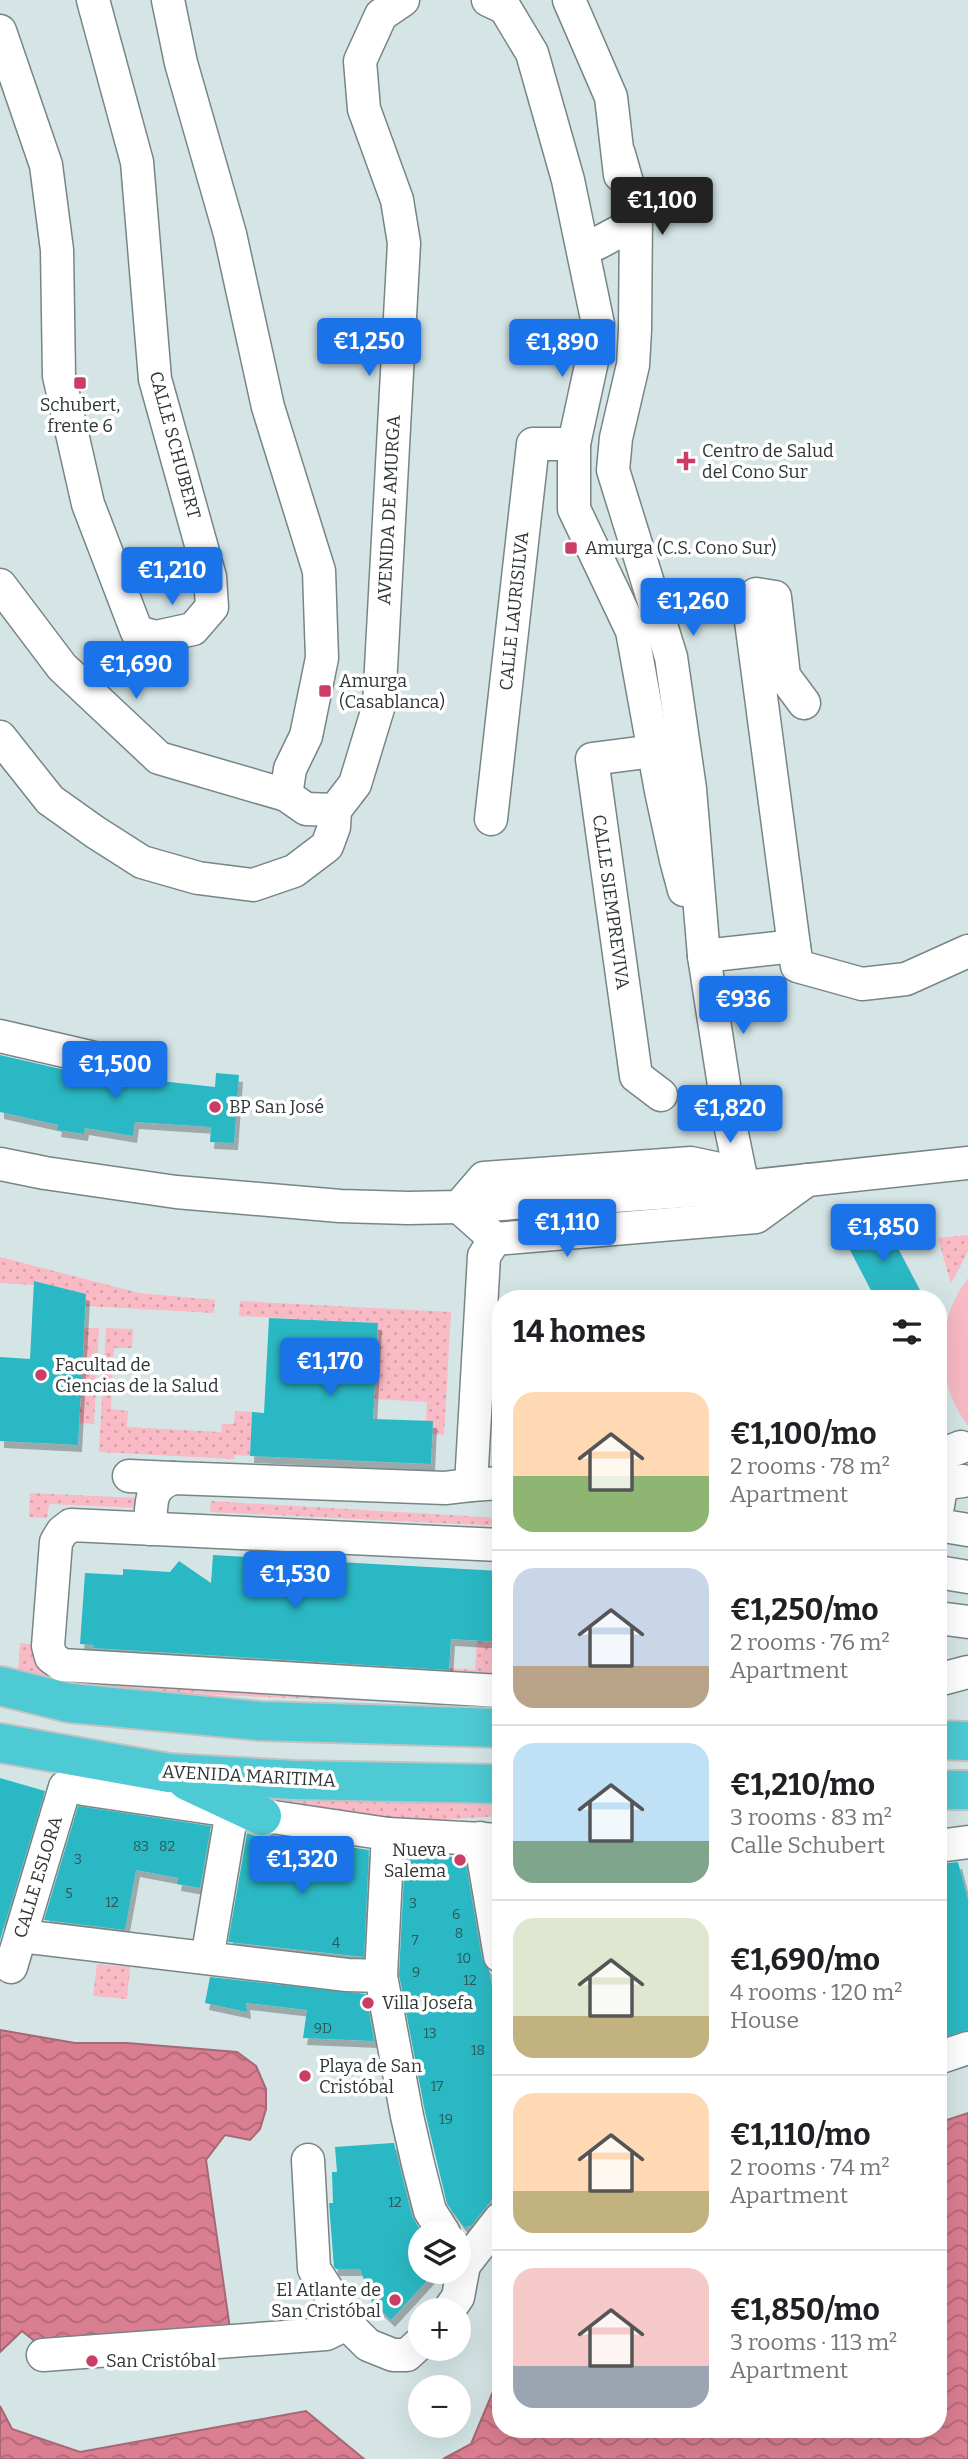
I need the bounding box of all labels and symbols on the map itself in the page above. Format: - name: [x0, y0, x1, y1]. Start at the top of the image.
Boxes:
- pin: €1,100: [605, 177, 719, 237]
- pin: €1,250: [312, 318, 426, 378]
- pin: €1,890: [505, 320, 619, 379]
- street label: CALLE SCHUBERT: [145, 369, 205, 522]
- marker: Schubert, frente 6: [72, 375, 88, 391]
- place label: Schubert, frente 6: [40, 394, 120, 437]
- street label: AVENIDA DE AMURGA: [373, 414, 405, 606]
- place label: Centro de Salud del Cono Sur: [702, 440, 834, 483]
- marker: Centro de Salud del Cono Sur: [676, 451, 696, 471]
- street label: CALLE LAURISILVA: [495, 530, 533, 691]
- place label: Amurga (C.S. Cono Sur): [585, 537, 777, 559]
- marker: Amurga (C.S. Cono Sur): [563, 540, 579, 556]
- pin: €1,210: [115, 548, 229, 607]
- pin: €1,260: [636, 578, 750, 638]
- pin: €1,690: [79, 642, 193, 701]
- place label: Amurga (Casablanca): [339, 670, 445, 713]
- marker: Amurga (Casablanca): [317, 683, 333, 699]
- street label: CALLE SIEMPREVIVA: [588, 813, 634, 991]
- pin: €936: [702, 976, 784, 1036]
- pin: €1,500: [58, 1042, 172, 1101]
- pin: €1,820: [673, 1086, 787, 1145]
- place label: BP San José: [229, 1096, 324, 1118]
- marker: BP San José: [207, 1099, 223, 1115]
- pin: €1,110: [510, 1200, 624, 1259]
- pin: €1,850: [826, 1204, 940, 1264]
- pin: €1,170: [273, 1338, 387, 1398]
- place label: Facultad de Ciencias de la Salud: [55, 1354, 219, 1397]
- marker: Facultad de Ciencias de la Salud: [33, 1367, 49, 1383]
- pin: €1,530: [238, 1552, 352, 1611]
- street label: AVENIDA MARITIMA: [162, 1760, 337, 1792]
- street label: CALLE ESLORA: [9, 1813, 67, 1941]
- pin: €1,320: [245, 1836, 359, 1896]
- house number: 83: [133, 1838, 149, 1855]
- house number: 82: [159, 1838, 175, 1855]
- place label: Nueva Salema: [384, 1839, 446, 1882]
- house number: 3: [74, 1851, 82, 1868]
- marker: Nueva Salema: [452, 1852, 468, 1868]
- house number: 5: [65, 1885, 73, 1902]
- house number: 12: [105, 1894, 119, 1911]
- house number: 3: [409, 1895, 417, 1912]
- house number: 6: [452, 1906, 460, 1923]
- house number: 8: [455, 1925, 463, 1942]
- house number: 7: [411, 1932, 419, 1949]
- house number: 4: [332, 1935, 340, 1952]
- house number: 10: [457, 1950, 471, 1967]
- house number: 9: [412, 1964, 420, 1981]
- house number: 12: [463, 1972, 477, 1989]
- place label: Villa Josefa: [382, 1992, 473, 2014]
- marker: Villa Josefa: [360, 1995, 376, 2011]
- house number: 9D: [314, 2020, 332, 2037]
- house number: 13: [423, 2025, 437, 2042]
- house number: 18: [471, 2042, 485, 2059]
- place label: Playa de San Cristóbal: [319, 2055, 423, 2098]
- marker: Playa de San Cristóbal: [297, 2068, 313, 2084]
- house number: 17: [431, 2078, 443, 2095]
- house number: 19: [439, 2111, 453, 2128]
- house number: 12: [388, 2194, 402, 2211]
- place label: El Atlante de San Cristóbal: [271, 2279, 381, 2322]
- marker: El Atlante de San Cristóbal: [387, 2292, 403, 2308]
- place label: San Cristóbal: [106, 2350, 216, 2372]
- marker: San Cristóbal: [84, 2353, 100, 2369]

